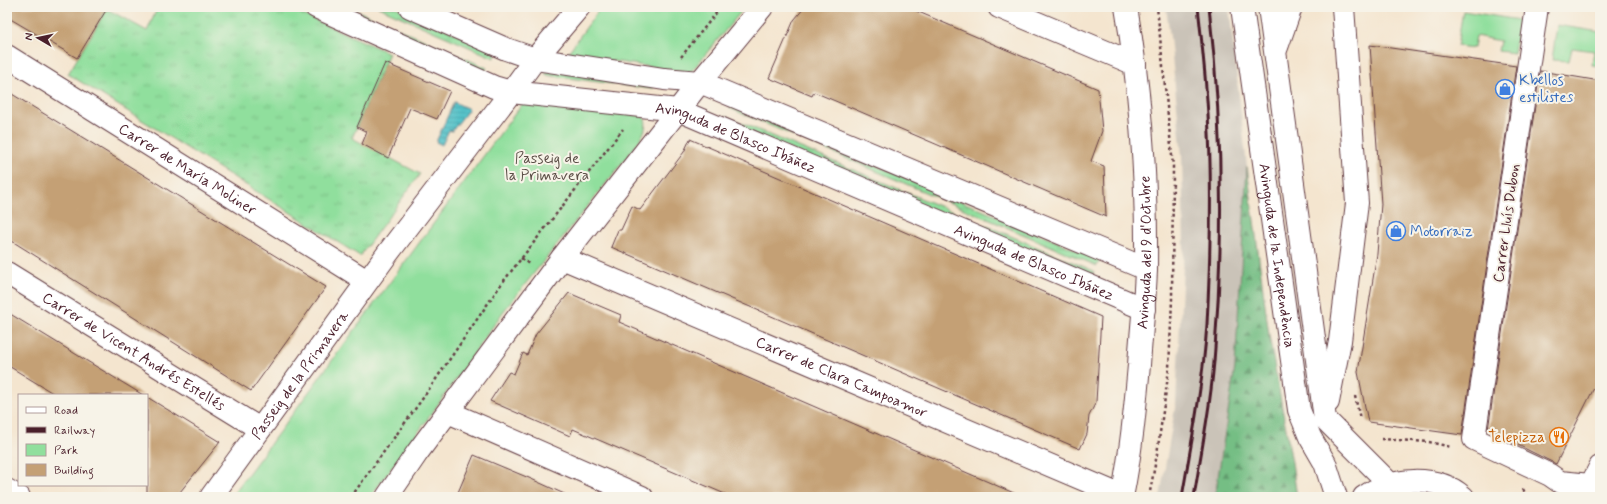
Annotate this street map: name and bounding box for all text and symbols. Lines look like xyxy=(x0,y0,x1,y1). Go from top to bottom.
north arrow xyxy=(18,18,58,58)
text: N xyxy=(22,32,37,41)
place label: Kbellos estilistes xyxy=(1519,71,1574,108)
shop icon: Kbellos estilistes xyxy=(1494,78,1516,100)
street label: Avinguda de Blasco Ibáñez xyxy=(654,99,819,179)
street label: Carrer de María Moliner xyxy=(114,119,260,221)
park label: Passeig de la Primavera xyxy=(505,149,589,186)
street label: Avinguda de la Independència xyxy=(1253,162,1299,349)
street label: Carrer Lluís Dubon xyxy=(1489,163,1525,284)
street label: Avinguda del 9 d'Octubre xyxy=(1133,175,1157,330)
street label: Avinguda de Blasco Ibáñez xyxy=(951,220,1117,306)
shop icon: Motorraiz xyxy=(1385,220,1407,242)
place label: Motorraiz xyxy=(1410,222,1473,242)
street label: Carrer de Vicent Andrés Estellés xyxy=(38,288,229,416)
street label: Passeig de la Primavera xyxy=(247,306,354,444)
street label: Carrer de Clara Campoamor xyxy=(752,332,930,423)
legend xyxy=(18,394,148,486)
text: Road xyxy=(54,403,78,419)
text: Railway xyxy=(54,423,96,439)
restaurant icon: Telepizza xyxy=(1548,426,1570,448)
place label: Telepizza xyxy=(1488,428,1545,448)
text: Park xyxy=(54,443,78,459)
text: Building xyxy=(54,463,94,480)

